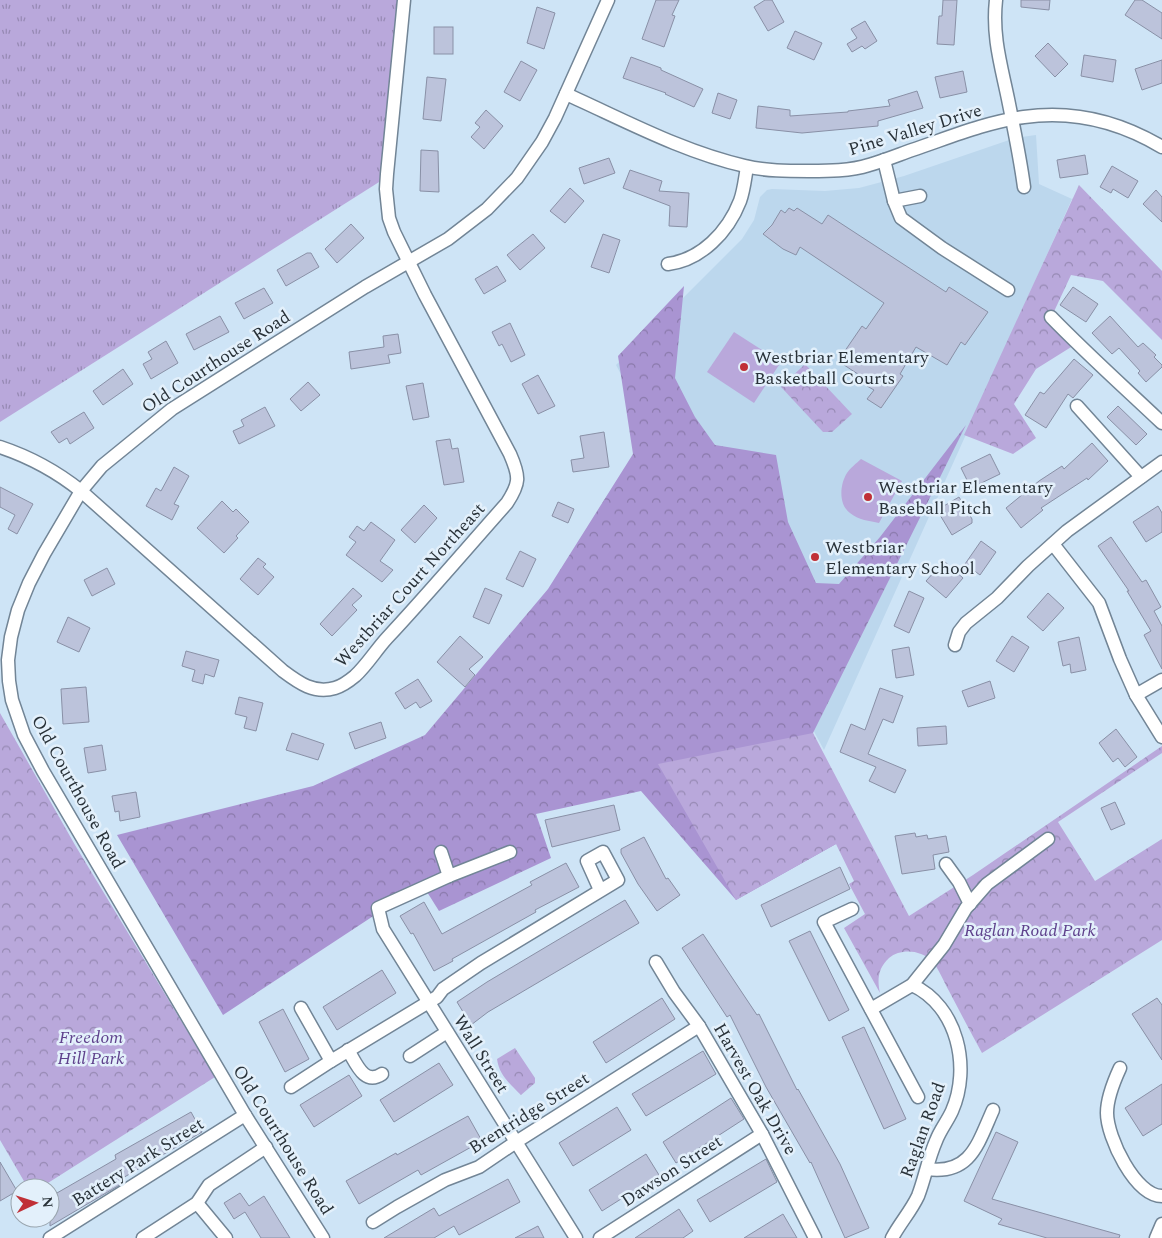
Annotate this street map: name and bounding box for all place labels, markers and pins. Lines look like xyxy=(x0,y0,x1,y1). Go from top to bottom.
place label: Westbriar Elementary Basketball Courts xyxy=(754,344,930,392)
marker: Westbriar Elementary Basketball Courts xyxy=(738,361,750,373)
place label: Westbriar Elementary Baseball Pitch xyxy=(878,474,1054,522)
marker: Westbriar Elementary Baseball Pitch xyxy=(862,491,874,503)
place label: Westbriar Elementary School xyxy=(825,534,975,582)
marker: Westbriar Elementary School xyxy=(809,551,821,563)

